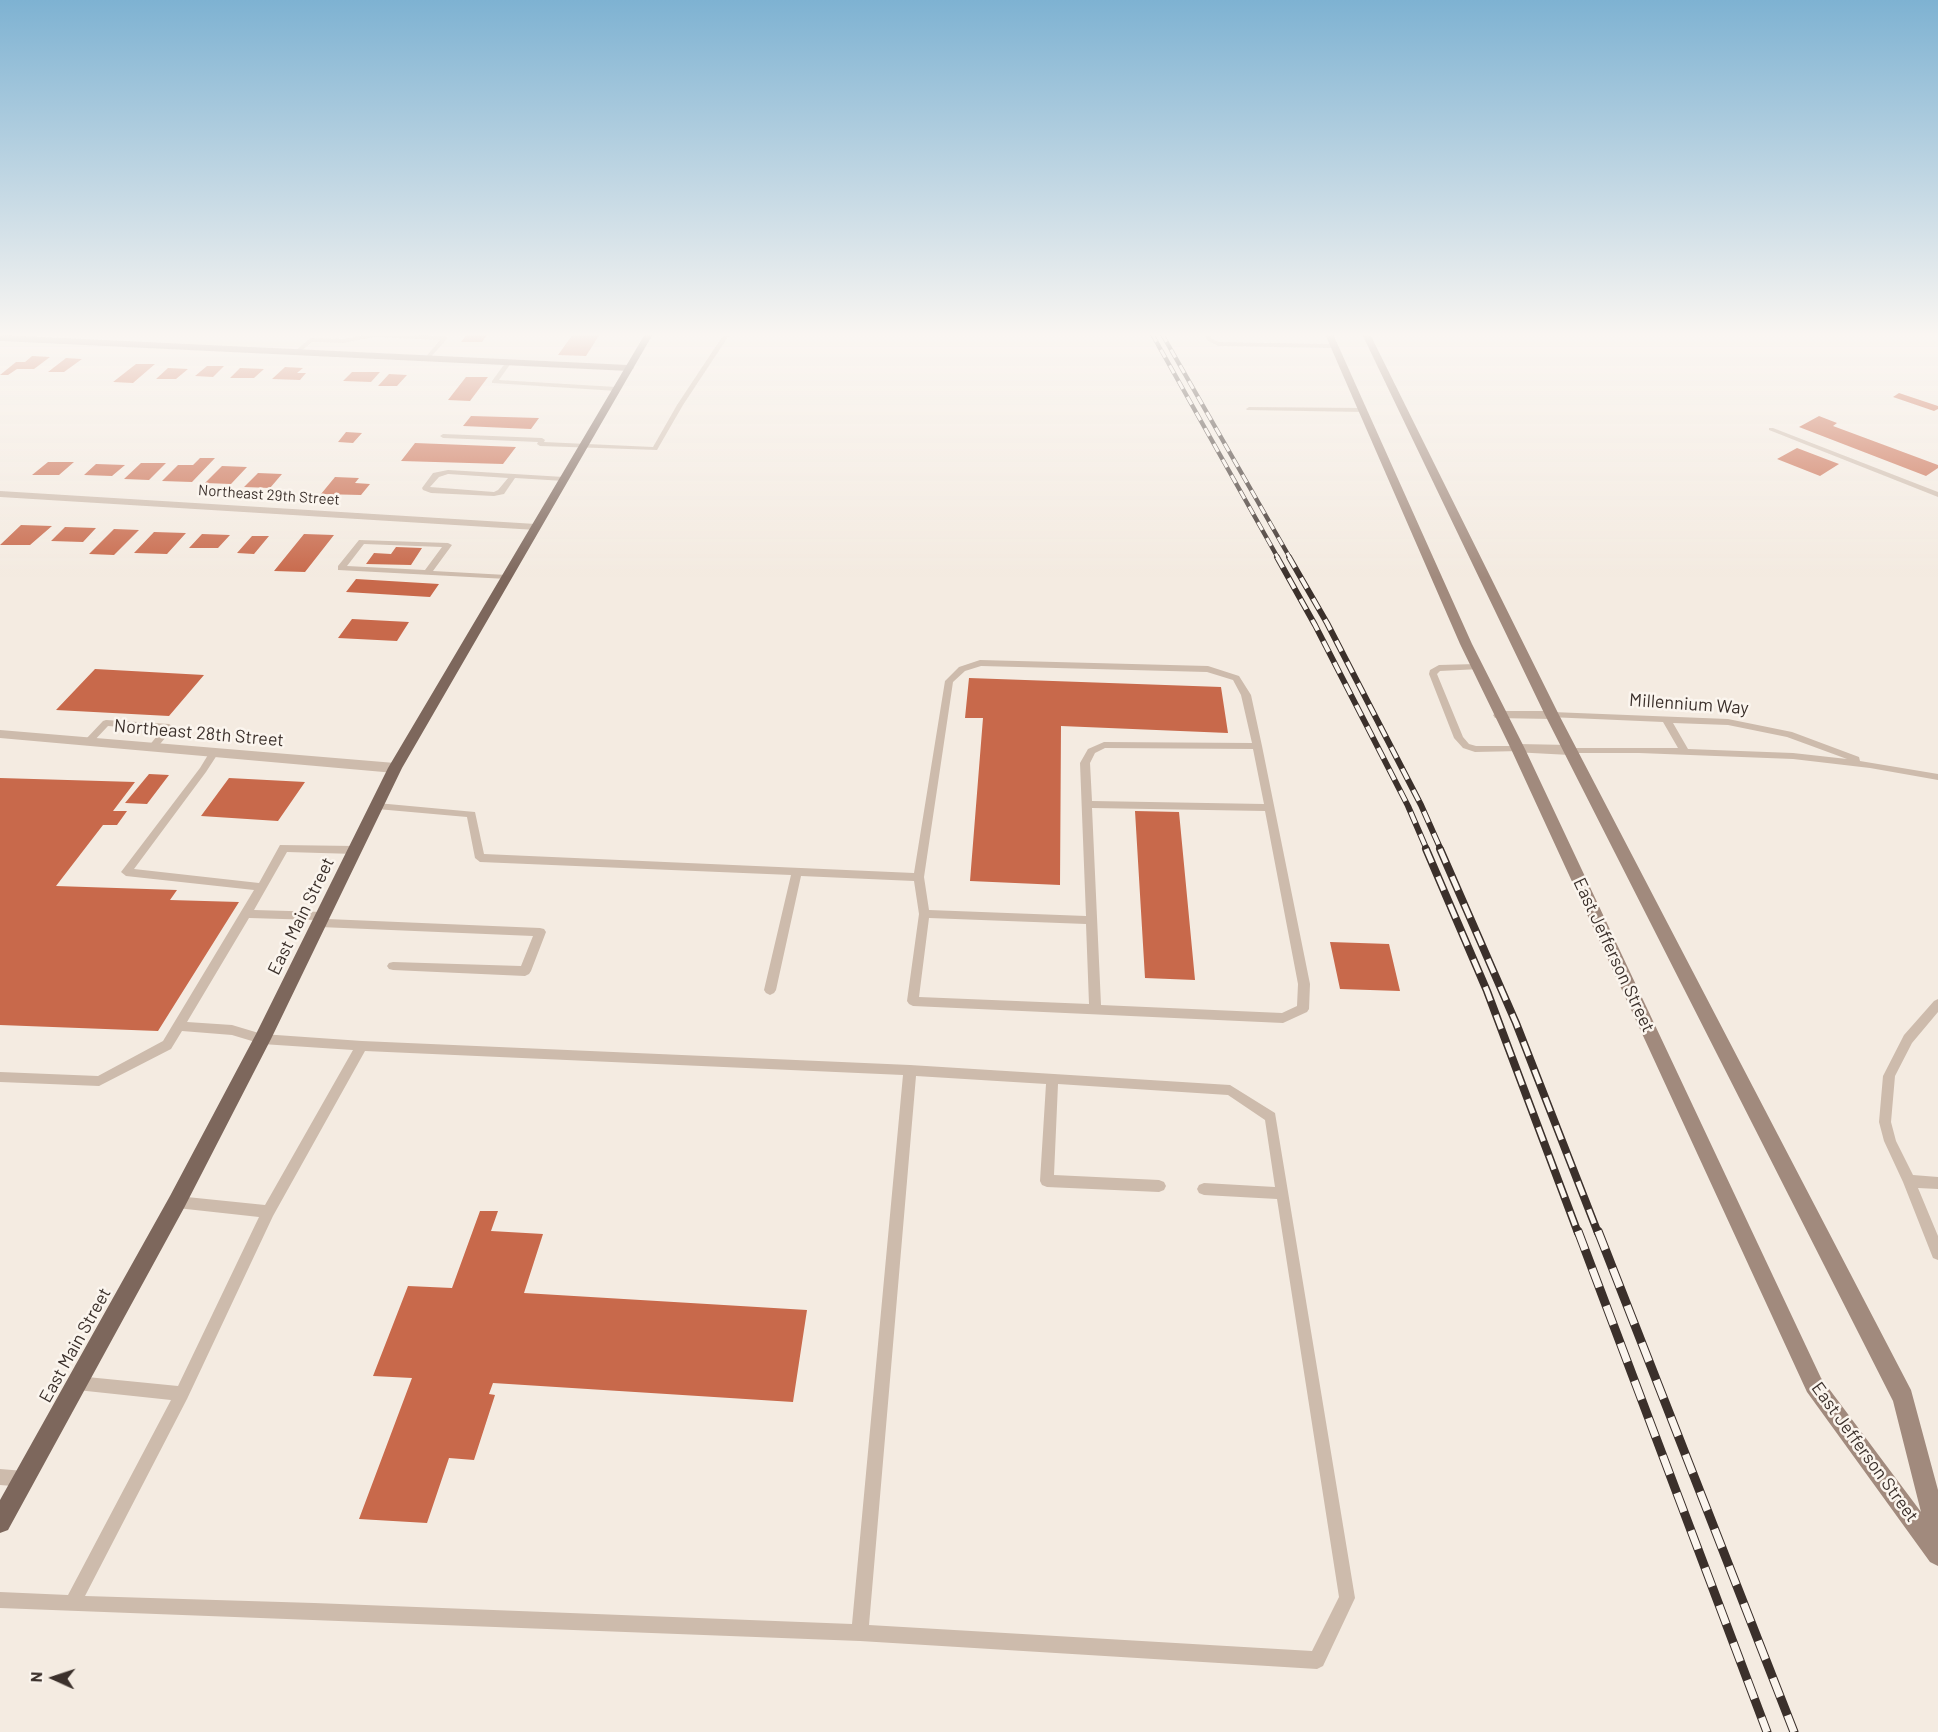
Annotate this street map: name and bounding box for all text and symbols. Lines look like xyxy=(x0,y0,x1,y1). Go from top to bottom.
street label: Northeast 29th Street xyxy=(198,481,340,509)
street label: Millennium Way xyxy=(1628,689,1750,719)
street label: Northeast 28th Street xyxy=(113,715,285,751)
street label: East Main Street xyxy=(263,854,339,978)
street label: East Jefferson Street xyxy=(1569,874,1659,1036)
street label: East Main Street xyxy=(35,1284,115,1406)
street label: East Jefferson Street xyxy=(1807,1378,1923,1526)
north arrow xyxy=(24,1648,84,1708)
text: N xyxy=(26,1671,45,1683)

